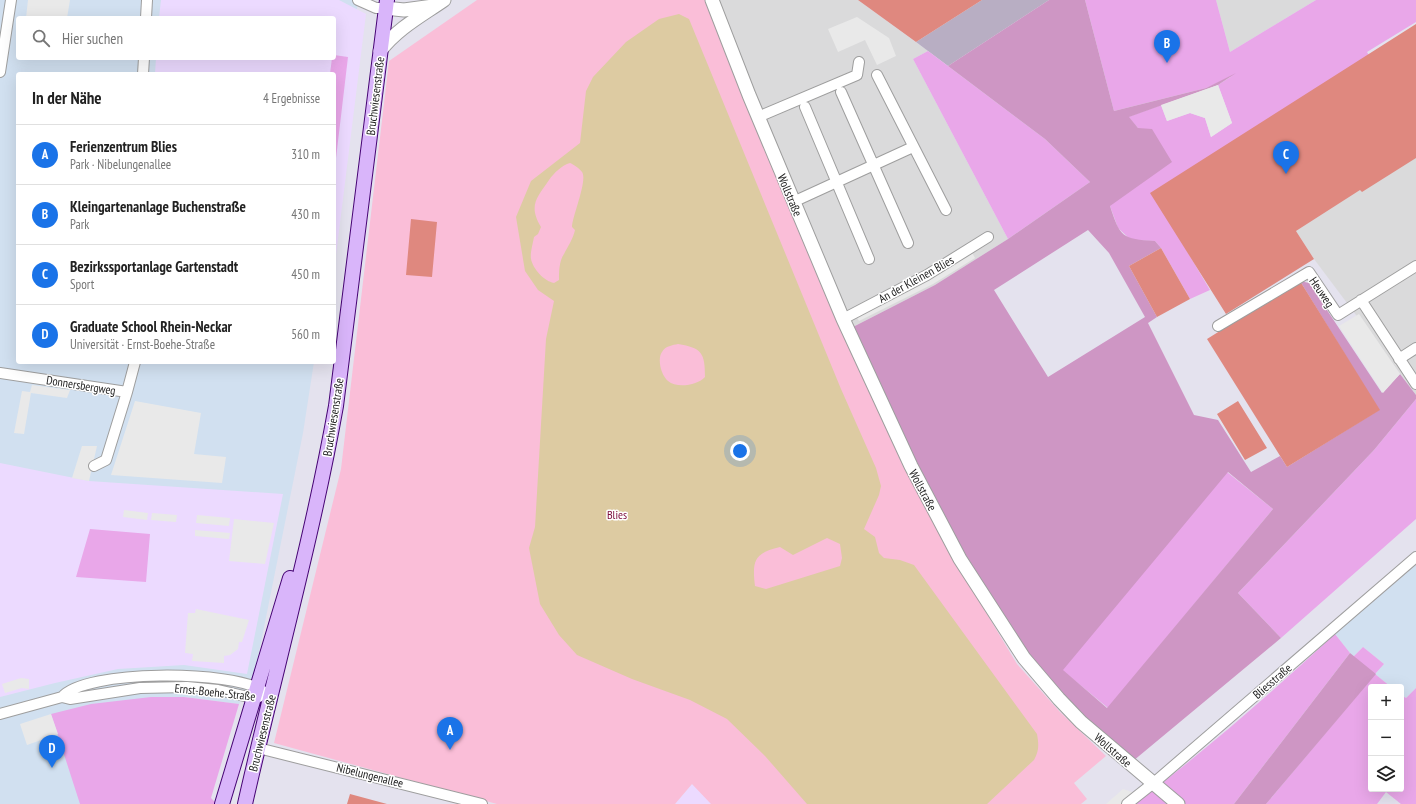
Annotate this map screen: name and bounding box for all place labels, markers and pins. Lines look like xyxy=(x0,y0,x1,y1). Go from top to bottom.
pin: B xyxy=(1154,30,1180,63)
pin: C xyxy=(1273,141,1299,174)
pin: A xyxy=(437,717,463,750)
pin: D xyxy=(39,735,65,768)

